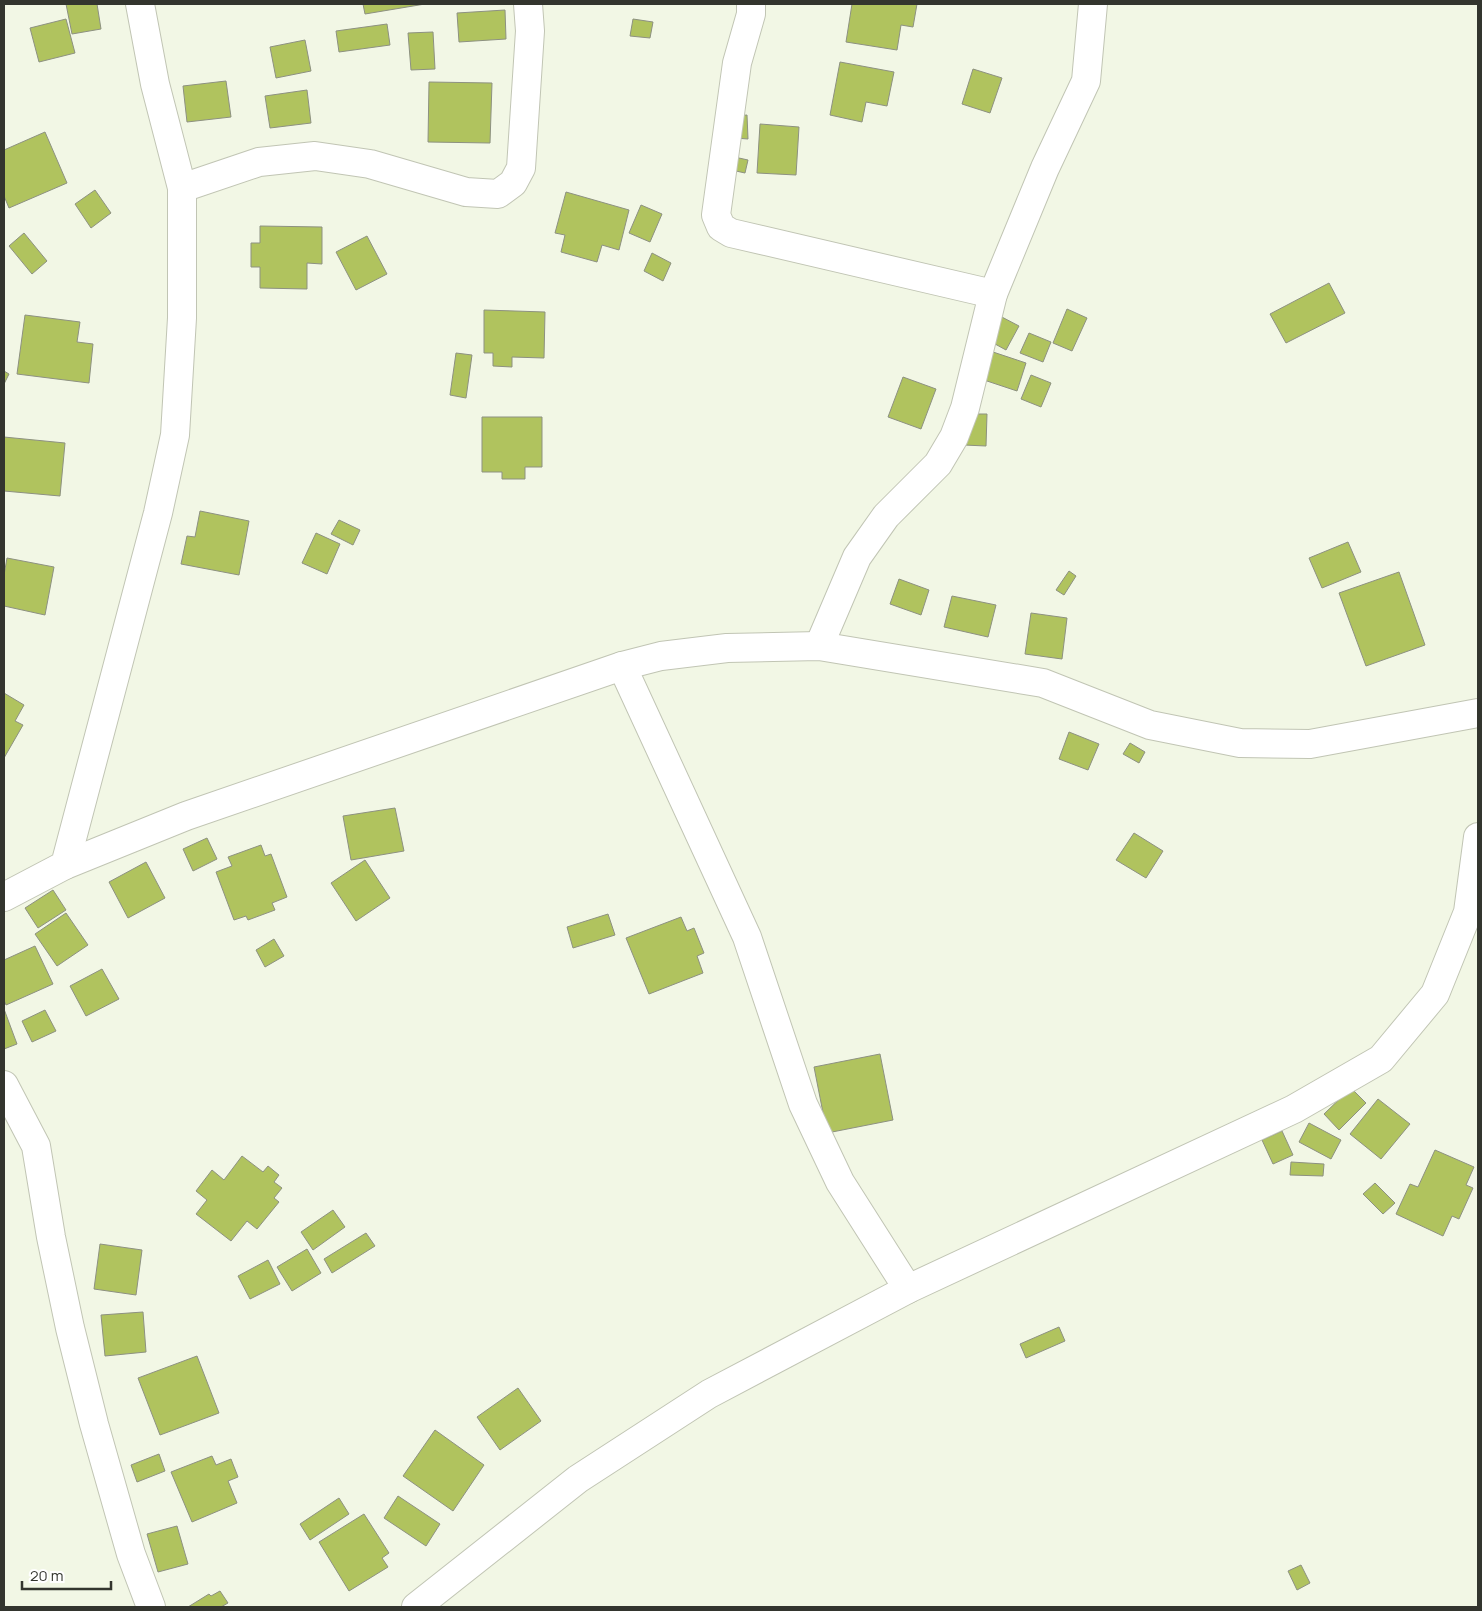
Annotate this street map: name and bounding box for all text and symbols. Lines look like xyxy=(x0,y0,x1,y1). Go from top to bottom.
scale bar xyxy=(22,1558,111,1590)
text: 20 m xyxy=(30,1565,63,1586)

